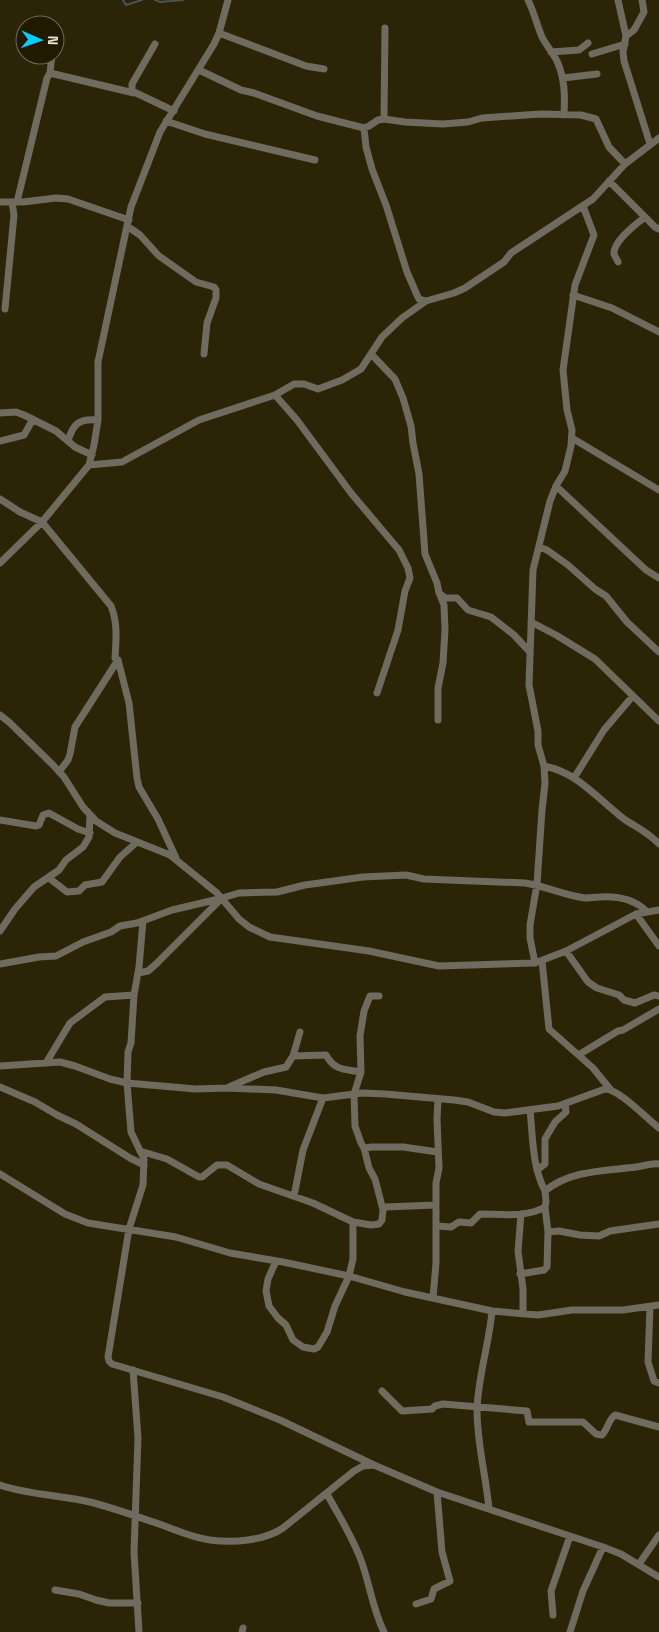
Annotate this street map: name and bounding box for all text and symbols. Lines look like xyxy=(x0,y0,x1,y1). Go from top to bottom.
north arrow xyxy=(15,15,65,65)
text: N xyxy=(44,35,62,45)

